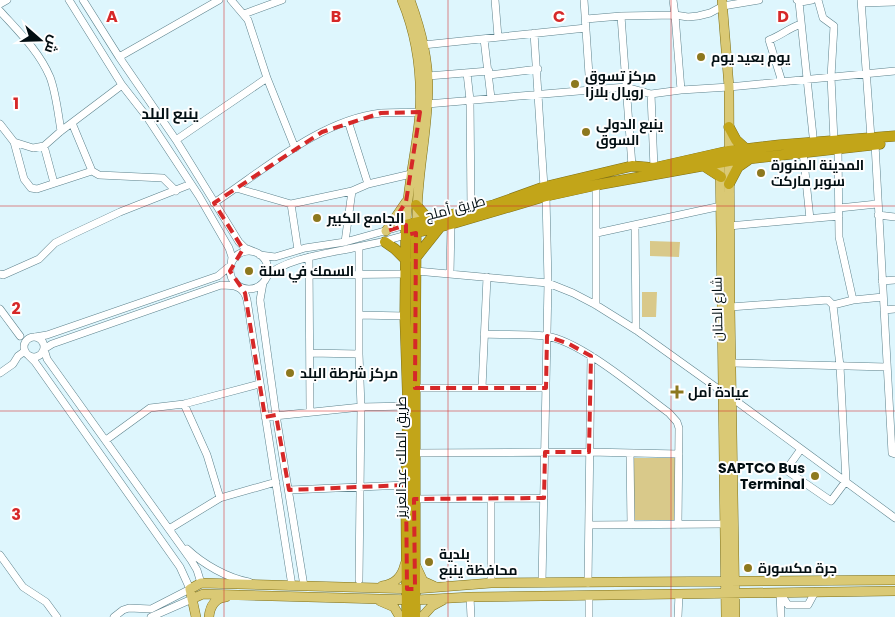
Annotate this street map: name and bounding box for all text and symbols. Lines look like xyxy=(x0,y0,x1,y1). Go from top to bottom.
text: A xyxy=(106,5,118,28)
text: B xyxy=(331,5,341,28)
text: C xyxy=(553,5,565,28)
text: D xyxy=(777,5,789,28)
north arrow xyxy=(15,15,65,65)
text: ش xyxy=(40,33,65,56)
place label: يوم بعيد يوم xyxy=(711,47,790,67)
marker: يوم بعيد يوم xyxy=(695,51,707,63)
place label: مركز تسوق رويال بلازا xyxy=(585,66,656,102)
marker: مركز تسوق رويال بلازا xyxy=(569,78,581,90)
text: 1 xyxy=(13,92,19,115)
district label: ينبع البلد xyxy=(141,103,199,124)
place label: ينبع الدولى السوق xyxy=(596,114,663,150)
marker: ينبع الدولى السوق xyxy=(580,126,592,138)
place label: المدينة المنورة سوبر ماركت xyxy=(771,155,864,191)
marker: المدينة المنورة سوبر ماركت xyxy=(755,167,767,179)
street label: طريق أملج xyxy=(423,190,487,226)
place label: الجامع الكبير xyxy=(326,208,404,228)
marker: الجامع الكبير xyxy=(311,212,323,224)
place label: السمك في سلة xyxy=(259,261,354,283)
marker: السمك في سلة xyxy=(243,265,255,277)
street label: شارع الحنان xyxy=(706,277,728,341)
text: 2 xyxy=(11,297,21,320)
place label: مركز شرطة البلد xyxy=(300,363,398,383)
marker: مركز شرطة البلد xyxy=(284,367,296,379)
place label: عيادة أمل xyxy=(688,382,749,402)
marker: عيادة أمل xyxy=(670,385,684,399)
street label: طريق الملك عبدالعزيز xyxy=(391,396,411,519)
place label: SAPTCO Bus Terminal xyxy=(718,458,805,494)
marker: SAPTCO Bus Terminal xyxy=(809,470,821,482)
text: 3 xyxy=(11,503,21,526)
place label: بلدية محافظة ينبع xyxy=(439,544,517,580)
marker: بلدية محافظة ينبع xyxy=(423,556,435,568)
place label: جرة مكسورة xyxy=(758,558,837,578)
marker: جرة مكسورة xyxy=(742,562,754,574)

